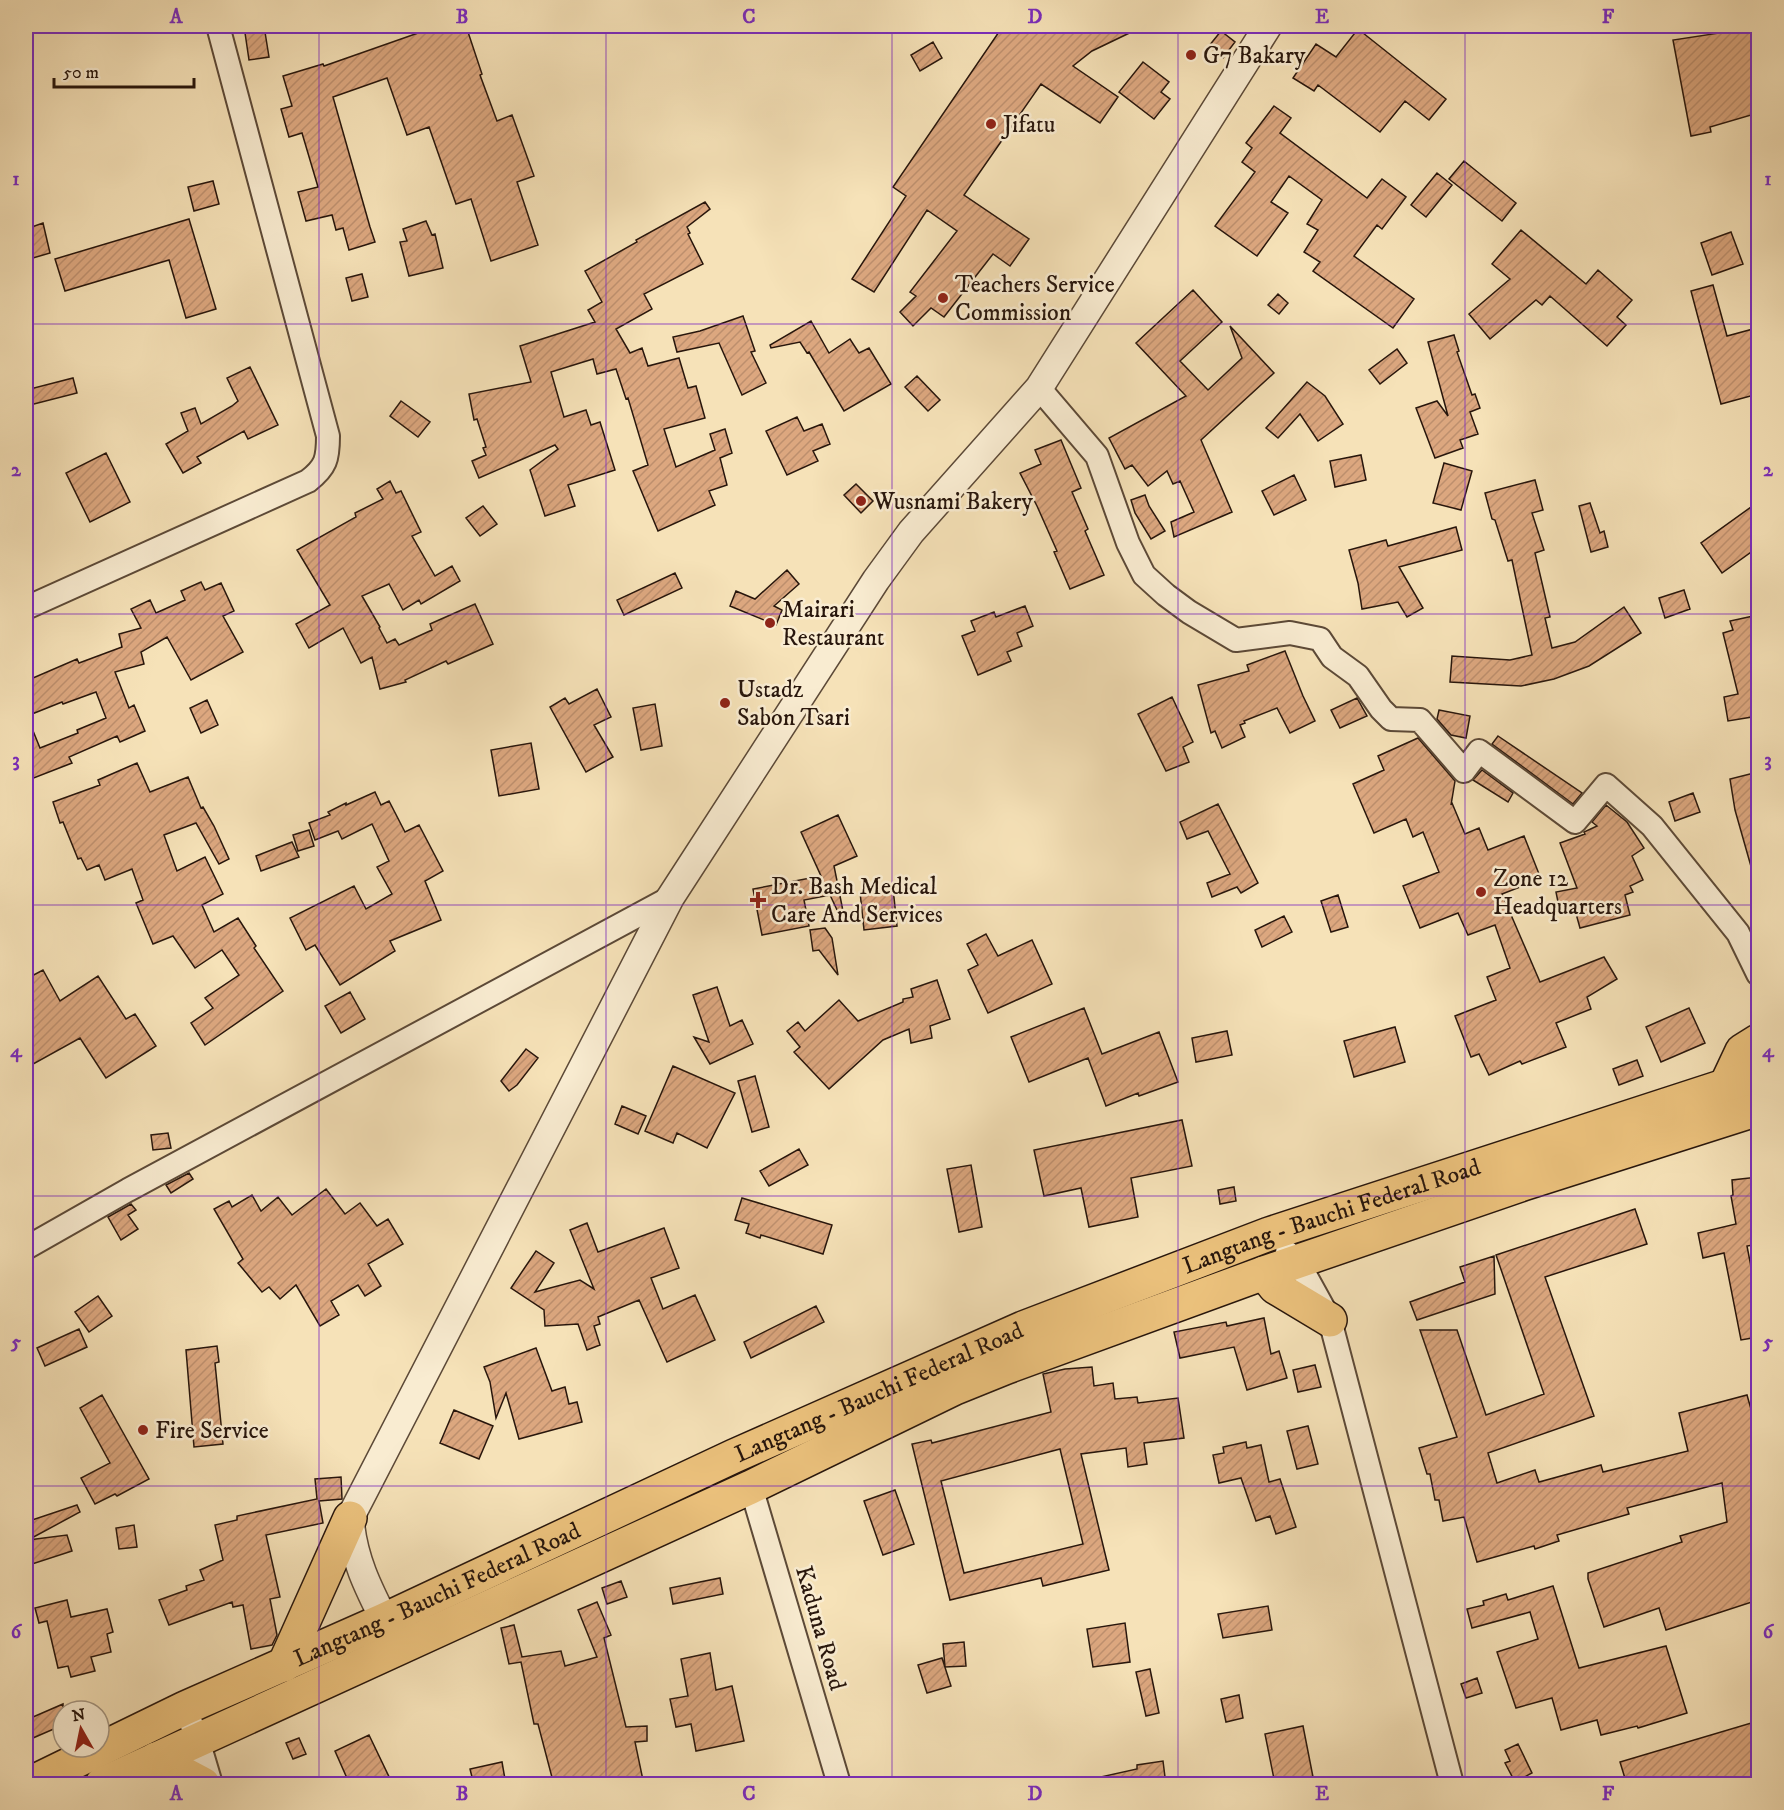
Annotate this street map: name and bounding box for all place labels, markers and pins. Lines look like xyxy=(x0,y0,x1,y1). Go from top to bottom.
place label: G7 Bakary xyxy=(1203,41,1306,71)
marker: G7 Bakary xyxy=(1184,48,1198,62)
place label: Jifatu xyxy=(1001,110,1055,140)
marker: Jifatu xyxy=(984,117,998,131)
place label: Teachers Service Commission xyxy=(955,270,1115,328)
marker: Teachers Service Commission xyxy=(936,291,950,305)
place label: Wusnami Bakery xyxy=(872,487,1033,517)
marker: Wusnami Bakery xyxy=(854,494,868,508)
place label: Mairari Restaurant xyxy=(782,595,885,653)
marker: Mairari Restaurant xyxy=(763,616,777,630)
place label: Ustadz Sabon Tsari xyxy=(737,675,850,733)
marker: Ustadz Sabon Tsari xyxy=(718,696,732,710)
place label: Zone 12 Headquarters xyxy=(1493,864,1622,922)
place label: Dr. Bash Medical Care And Services xyxy=(771,872,943,930)
marker: Zone 12 Headquarters xyxy=(1474,885,1488,899)
marker: Dr. Bash Medical Care And Services xyxy=(749,891,767,909)
place label: Fire Service xyxy=(155,1416,269,1446)
marker: Fire Service xyxy=(136,1423,150,1437)

